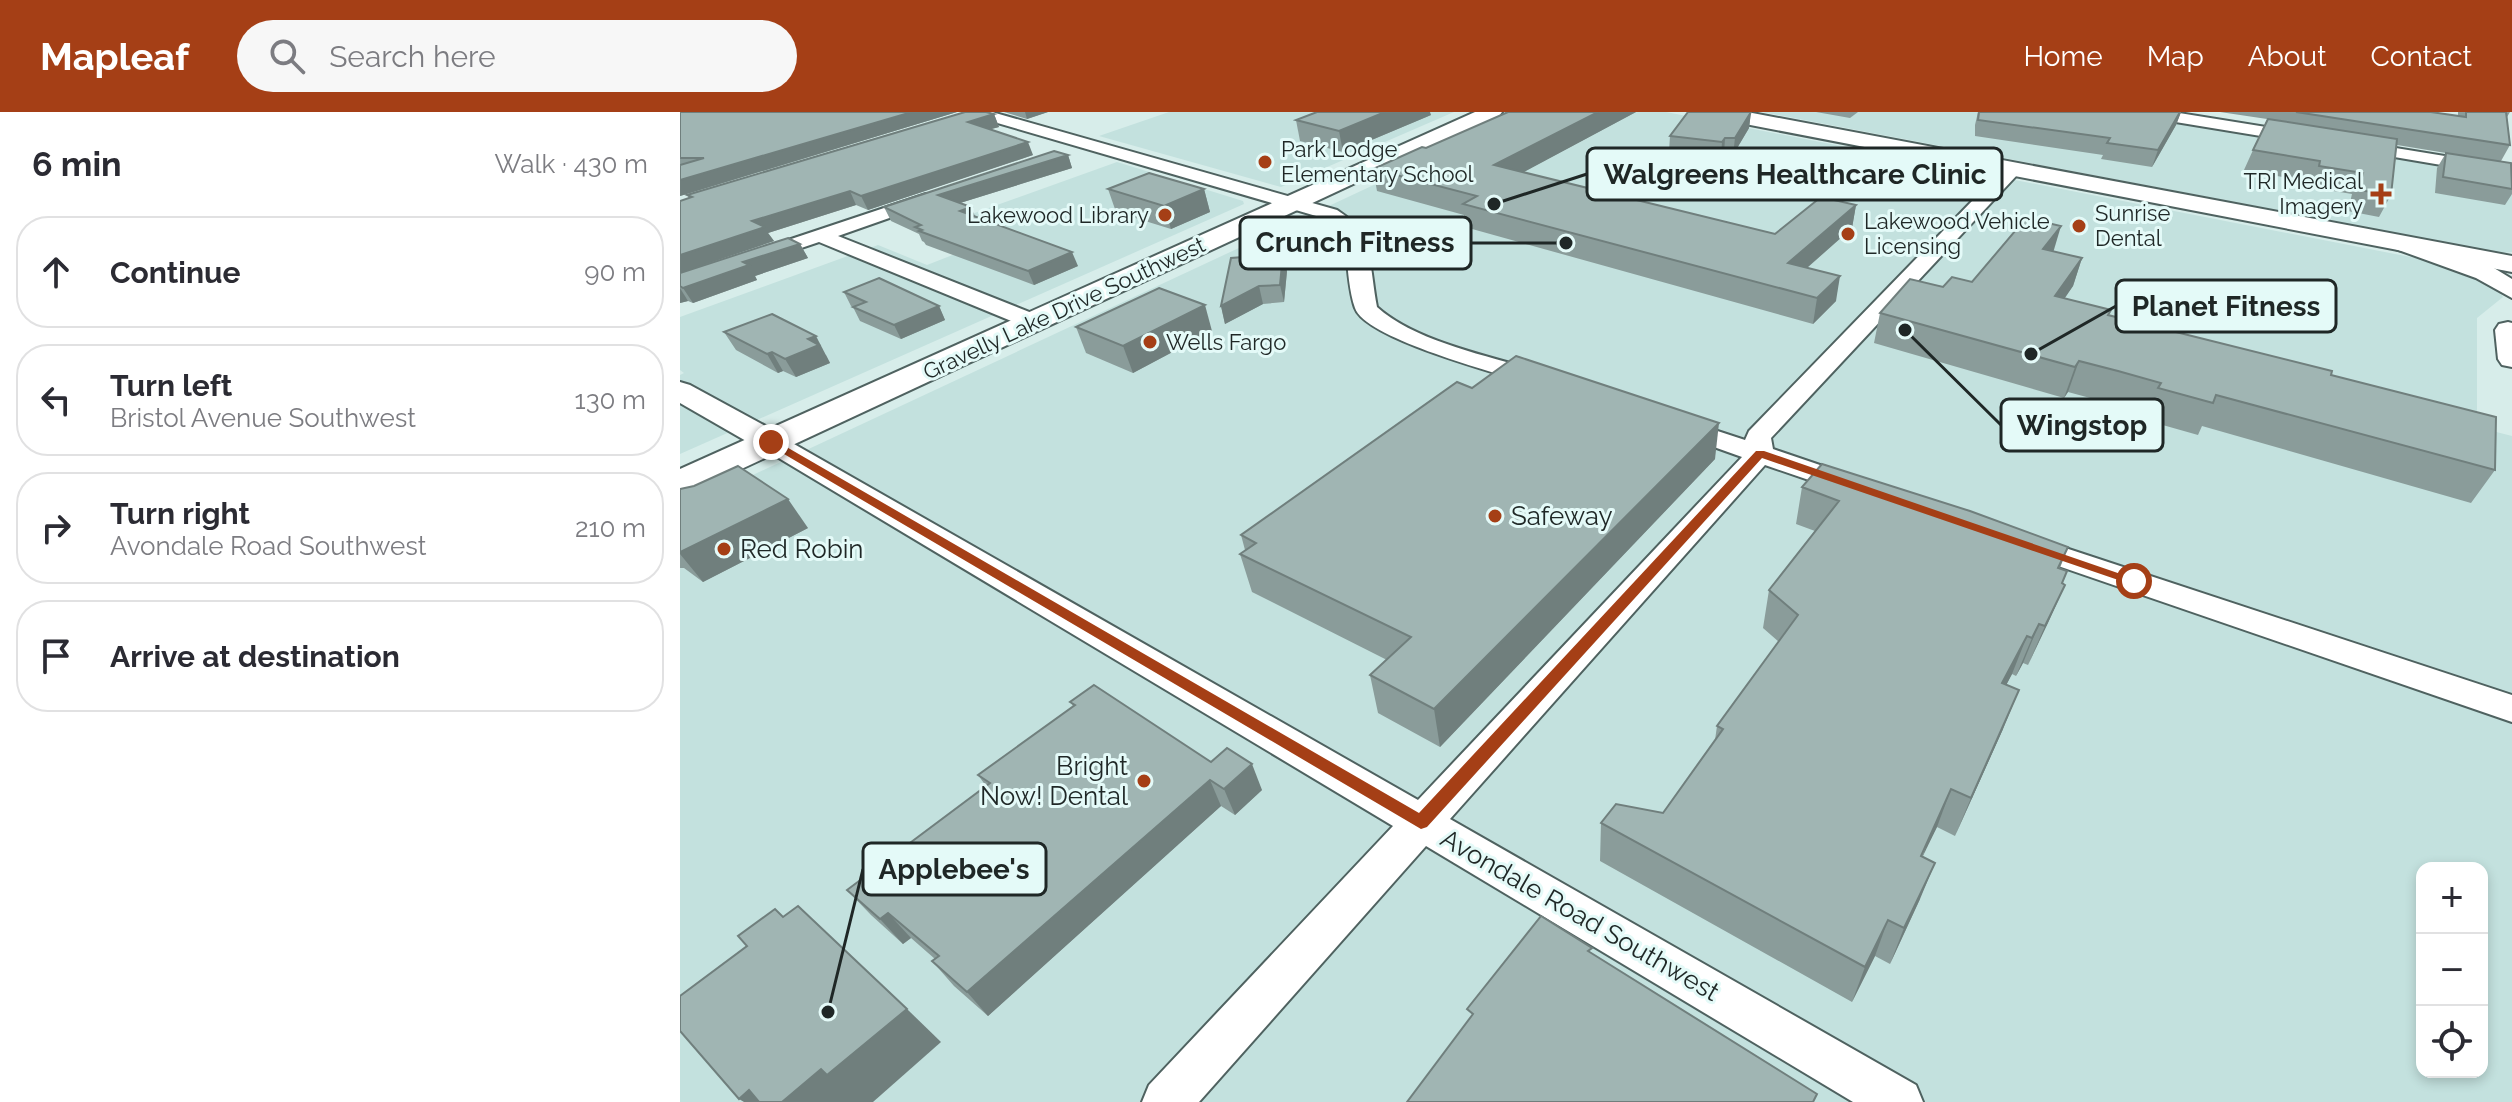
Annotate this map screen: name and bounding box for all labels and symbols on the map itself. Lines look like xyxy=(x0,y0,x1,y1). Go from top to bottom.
place label: Park Lodge Elementary School xyxy=(1281,136,1474,187)
callout: Walgreens Healthcare Clinic xyxy=(1587,148,2002,200)
marker: Park Lodge Elementary School xyxy=(1256,153,1274,171)
text: Walgreens Healthcare Clinic xyxy=(1603,158,1987,191)
place label: TRI Medical Imagery xyxy=(2244,168,2363,219)
marker: TRI Medical Imagery xyxy=(2370,183,2392,205)
place label: Sunrise Dental xyxy=(2095,200,2170,251)
place label: Lakewood Library xyxy=(967,202,1149,228)
marker: Lakewood Library xyxy=(1156,206,1174,224)
place label: Lakewood Vehicle Licensing xyxy=(1864,208,2050,259)
callout: Crunch Fitness xyxy=(1240,217,1471,269)
marker: Sunrise Dental xyxy=(2070,217,2088,235)
marker: Lakewood Vehicle Licensing xyxy=(1839,225,1857,243)
text: Crunch Fitness xyxy=(1256,226,1455,259)
street label: Gravelly Lake Drive Southwest xyxy=(919,231,1210,385)
callout: Planet Fitness xyxy=(2116,280,2336,332)
text: Planet Fitness xyxy=(2132,290,2320,323)
place label: Wells Fargo xyxy=(1166,329,1286,355)
marker: Wells Fargo xyxy=(1141,333,1159,351)
callout: Wingstop xyxy=(2001,399,2163,451)
text: Wingstop xyxy=(2017,409,2147,442)
route end xyxy=(753,424,789,460)
place label: Safeway xyxy=(1511,501,1613,531)
marker: Safeway xyxy=(1486,507,1504,525)
place label: Red Robin xyxy=(740,534,864,564)
marker: Red Robin xyxy=(715,540,733,558)
route start xyxy=(2116,563,2152,599)
place label: Bright Now! Dental xyxy=(980,751,1129,811)
marker: Bright Now! Dental xyxy=(1135,772,1153,790)
street label: Avondale Road Southwest xyxy=(1435,823,1725,1007)
callout: Applebee's xyxy=(863,843,1046,895)
text: Applebee's xyxy=(879,853,1029,886)

